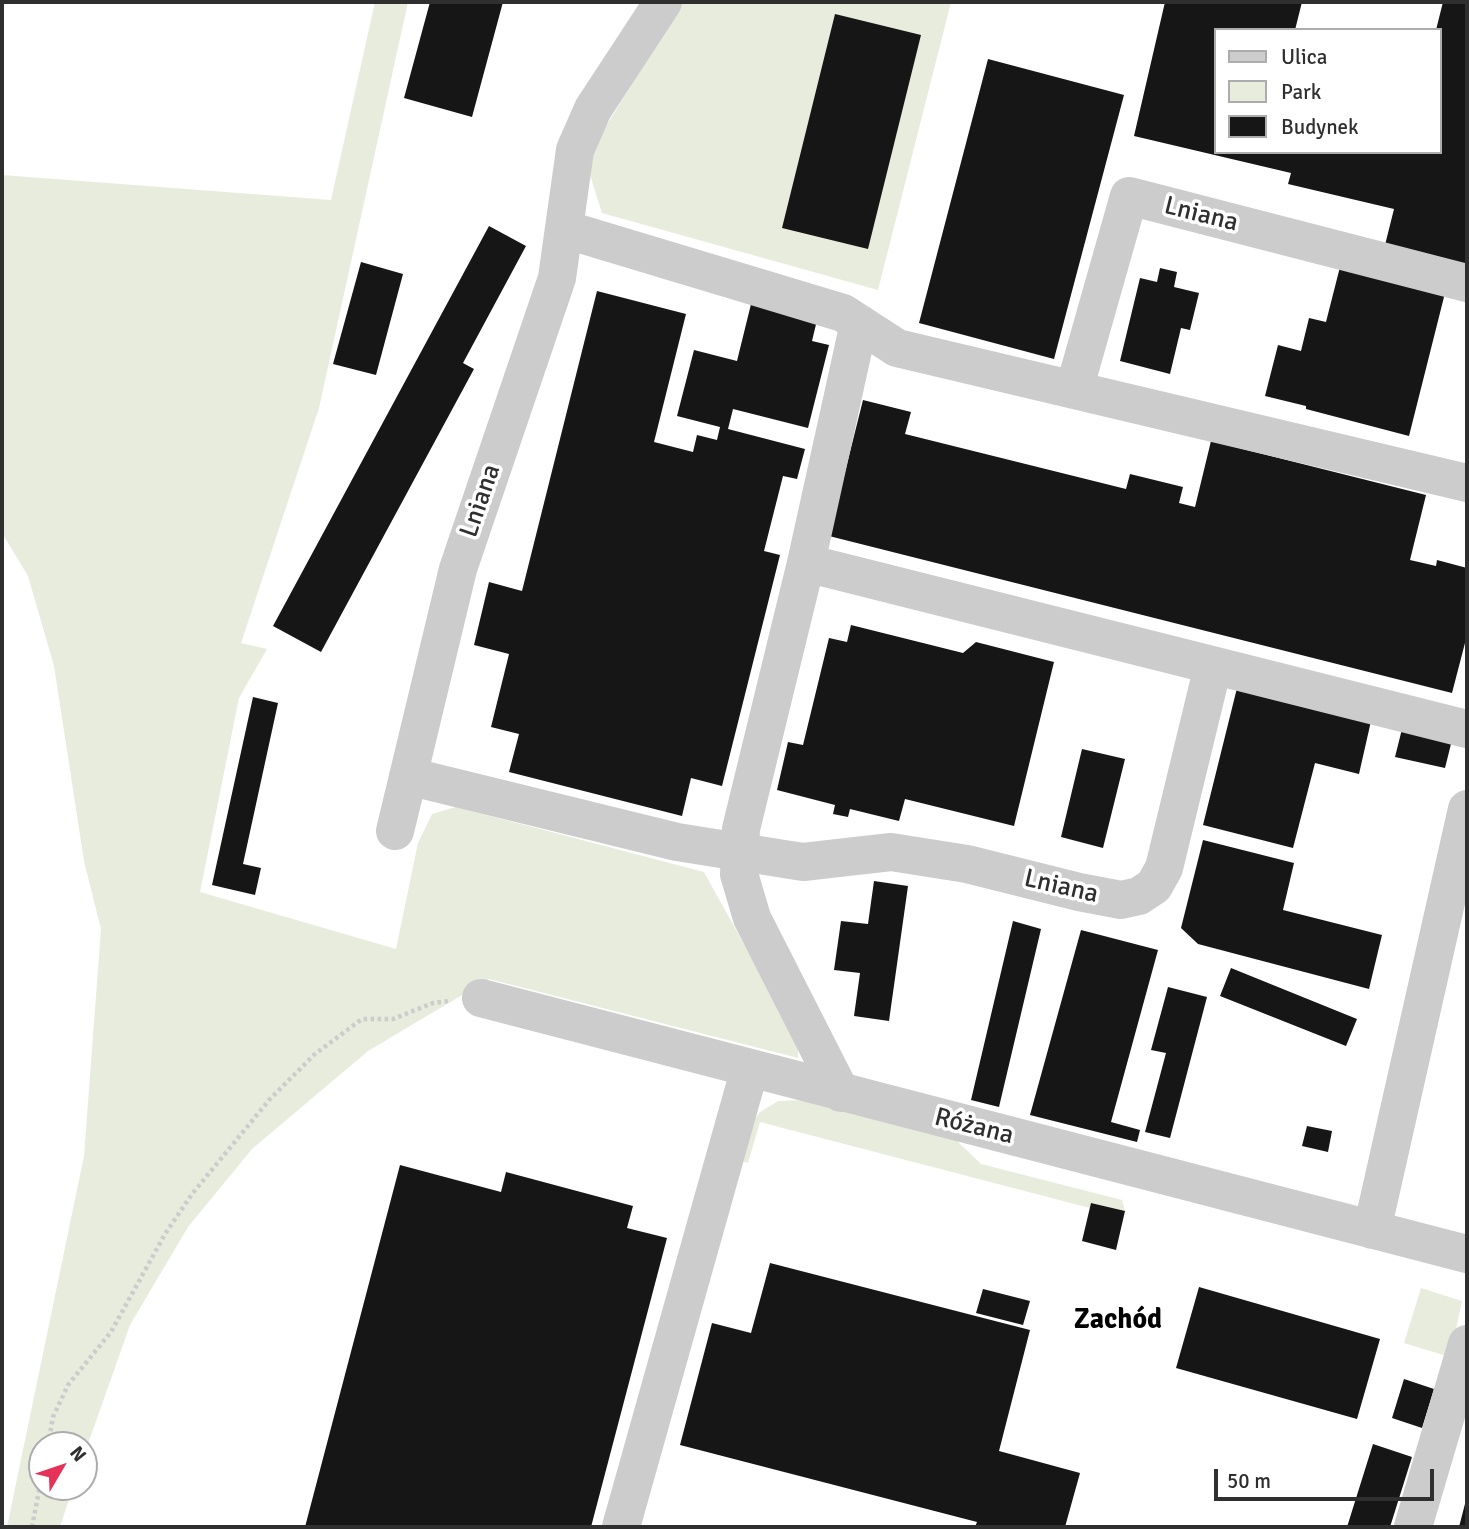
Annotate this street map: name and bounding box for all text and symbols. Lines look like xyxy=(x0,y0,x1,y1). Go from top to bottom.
legend xyxy=(1214,28,1441,154)
text: Ulica xyxy=(1281,44,1327,70)
text: Park xyxy=(1281,79,1321,105)
text: Budynek xyxy=(1281,114,1359,140)
street label: Lniana xyxy=(1161,191,1241,239)
street label: Lniana xyxy=(454,460,508,542)
street label: Lniana xyxy=(1021,863,1101,911)
street label: Różana xyxy=(931,1102,1017,1152)
district label: Zachód xyxy=(1074,1304,1162,1338)
north arrow xyxy=(28,1431,98,1501)
text: N xyxy=(64,1441,91,1467)
scale bar xyxy=(1217,1456,1438,1500)
text: 50 m xyxy=(1227,1468,1271,1494)

